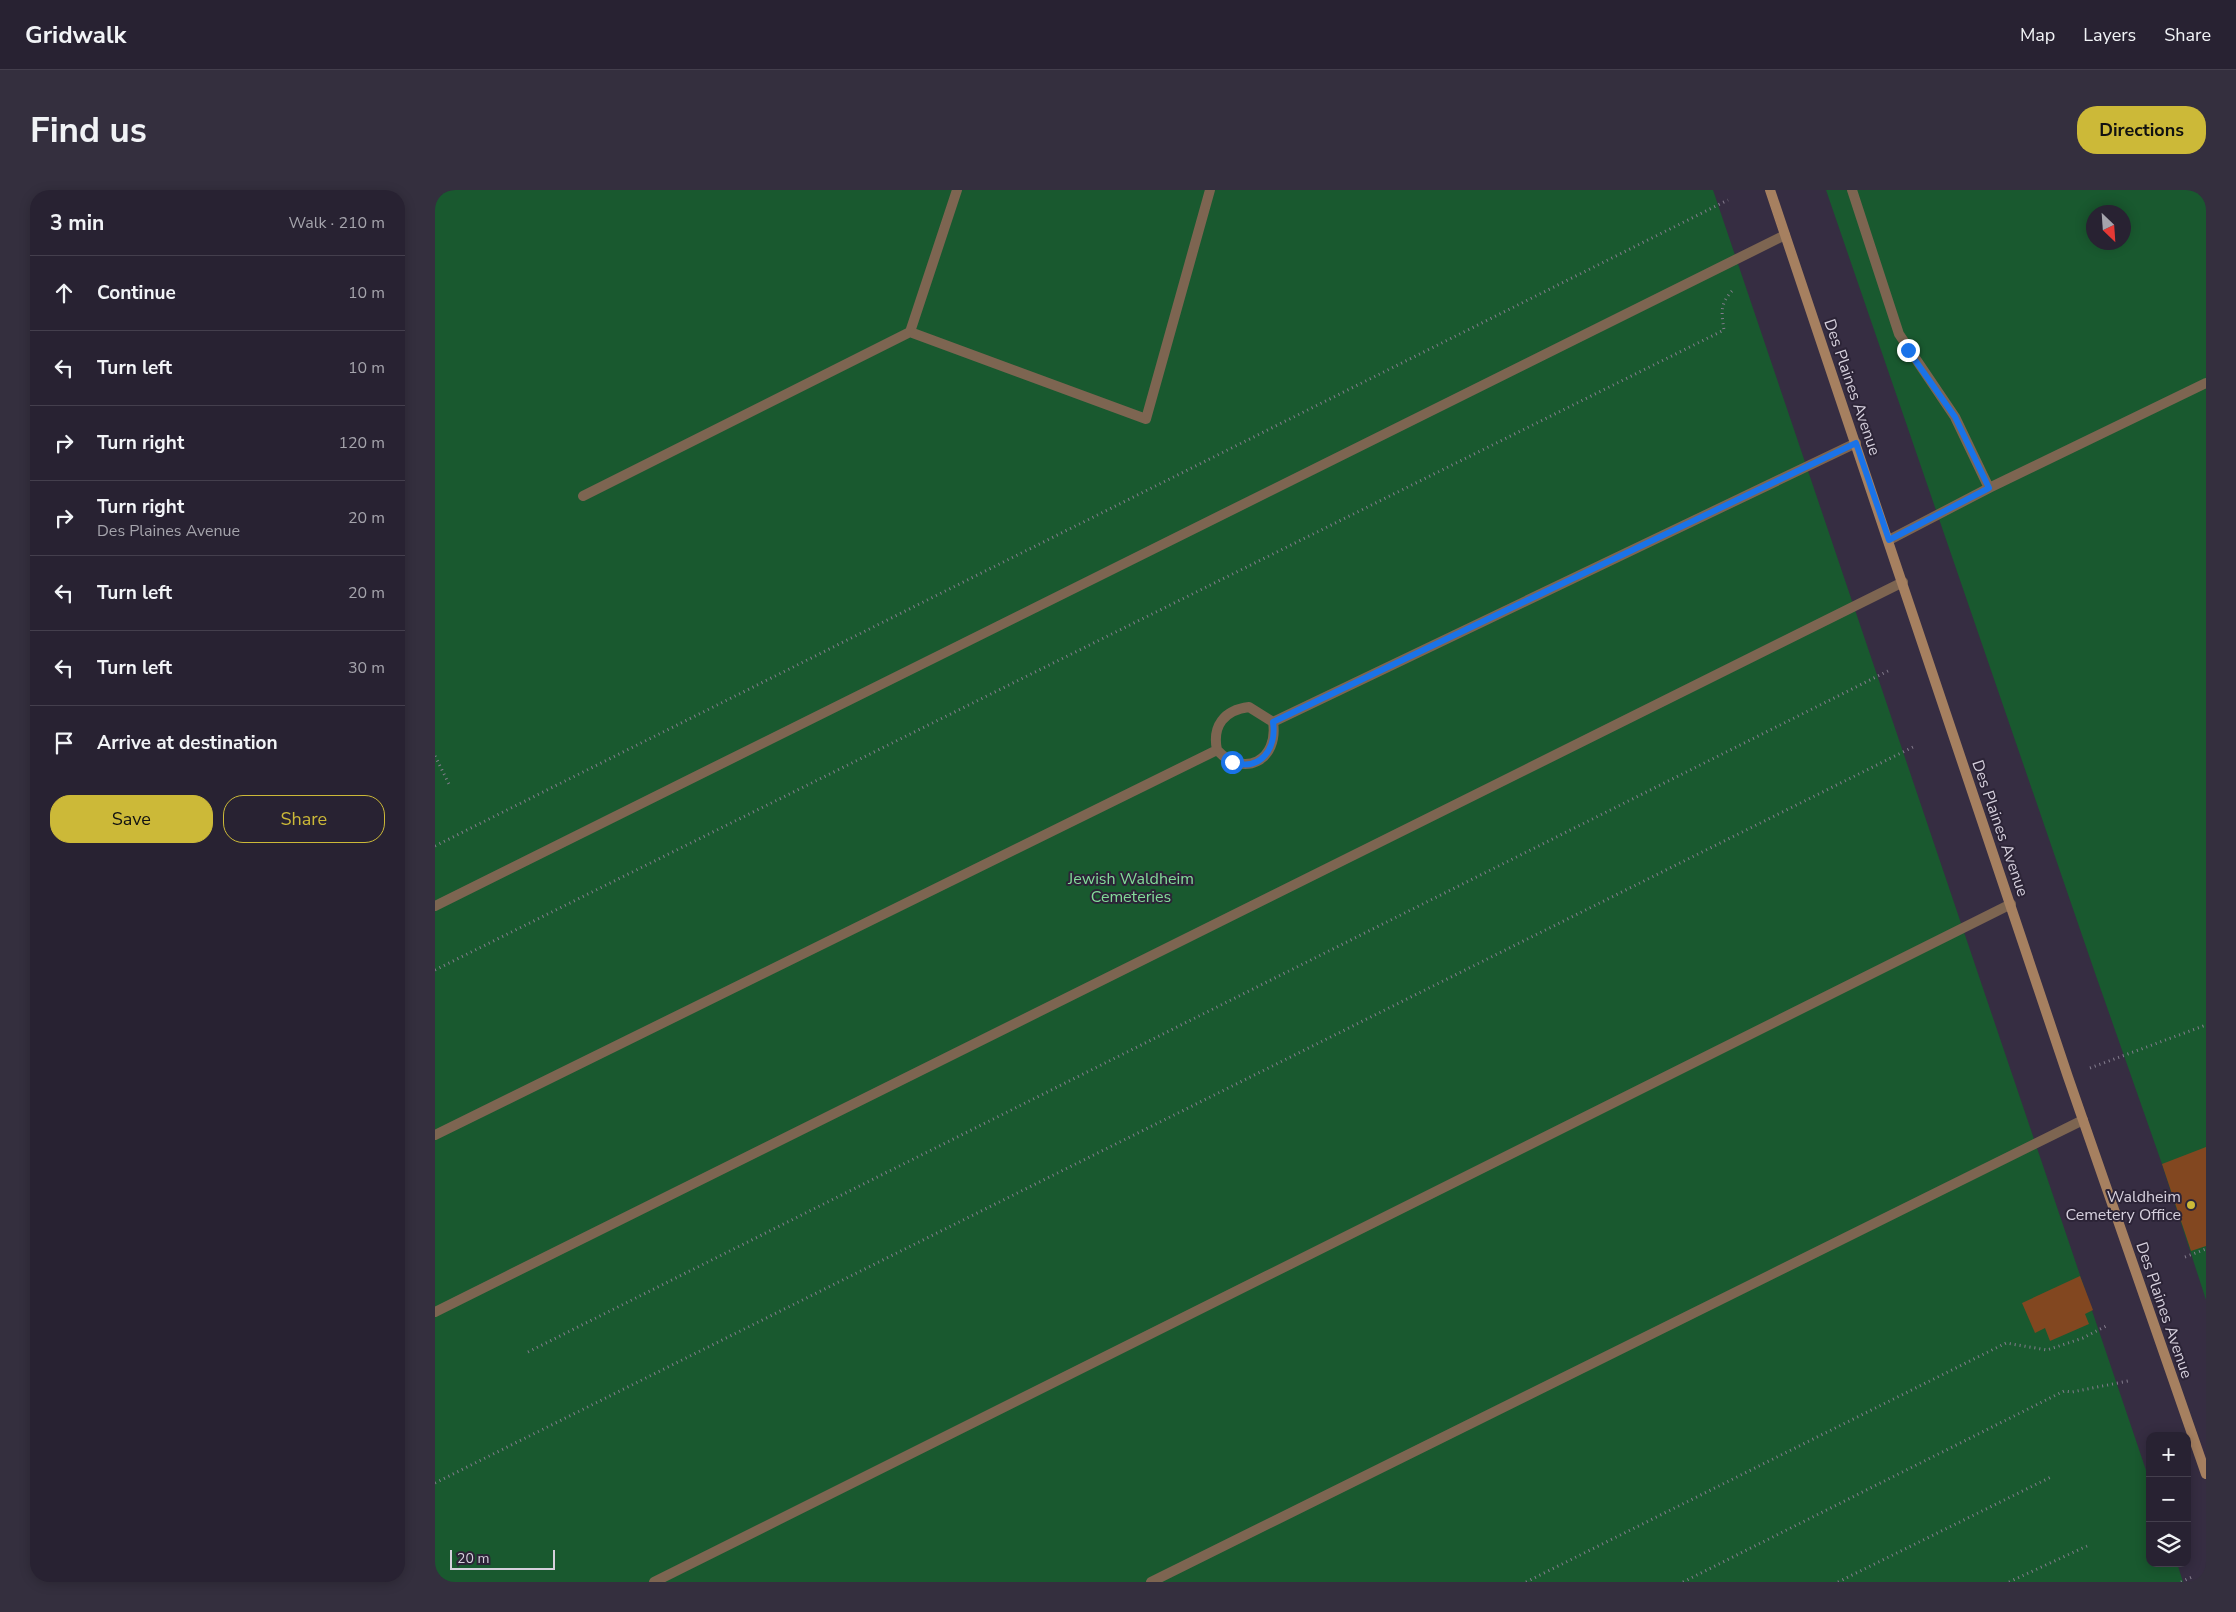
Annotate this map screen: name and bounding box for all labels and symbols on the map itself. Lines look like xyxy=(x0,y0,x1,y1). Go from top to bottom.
north arrow xyxy=(2086,205,2131,250)
street label: Des Plaines Avenue xyxy=(1818,316,1886,459)
route end xyxy=(1897,339,1920,362)
route start xyxy=(1221,751,1244,774)
street label: Des Plaines Avenue xyxy=(1966,757,2034,900)
park label: Jewish Waldheim Cemeteries xyxy=(1067,868,1194,908)
place label: Waldheim Cemetery Office xyxy=(2065,1186,2181,1226)
marker: Waldheim Cemetery Office xyxy=(2185,1199,2197,1211)
street label: Des Plaines Avenue xyxy=(2130,1239,2198,1382)
scale bar xyxy=(450,1547,555,1570)

